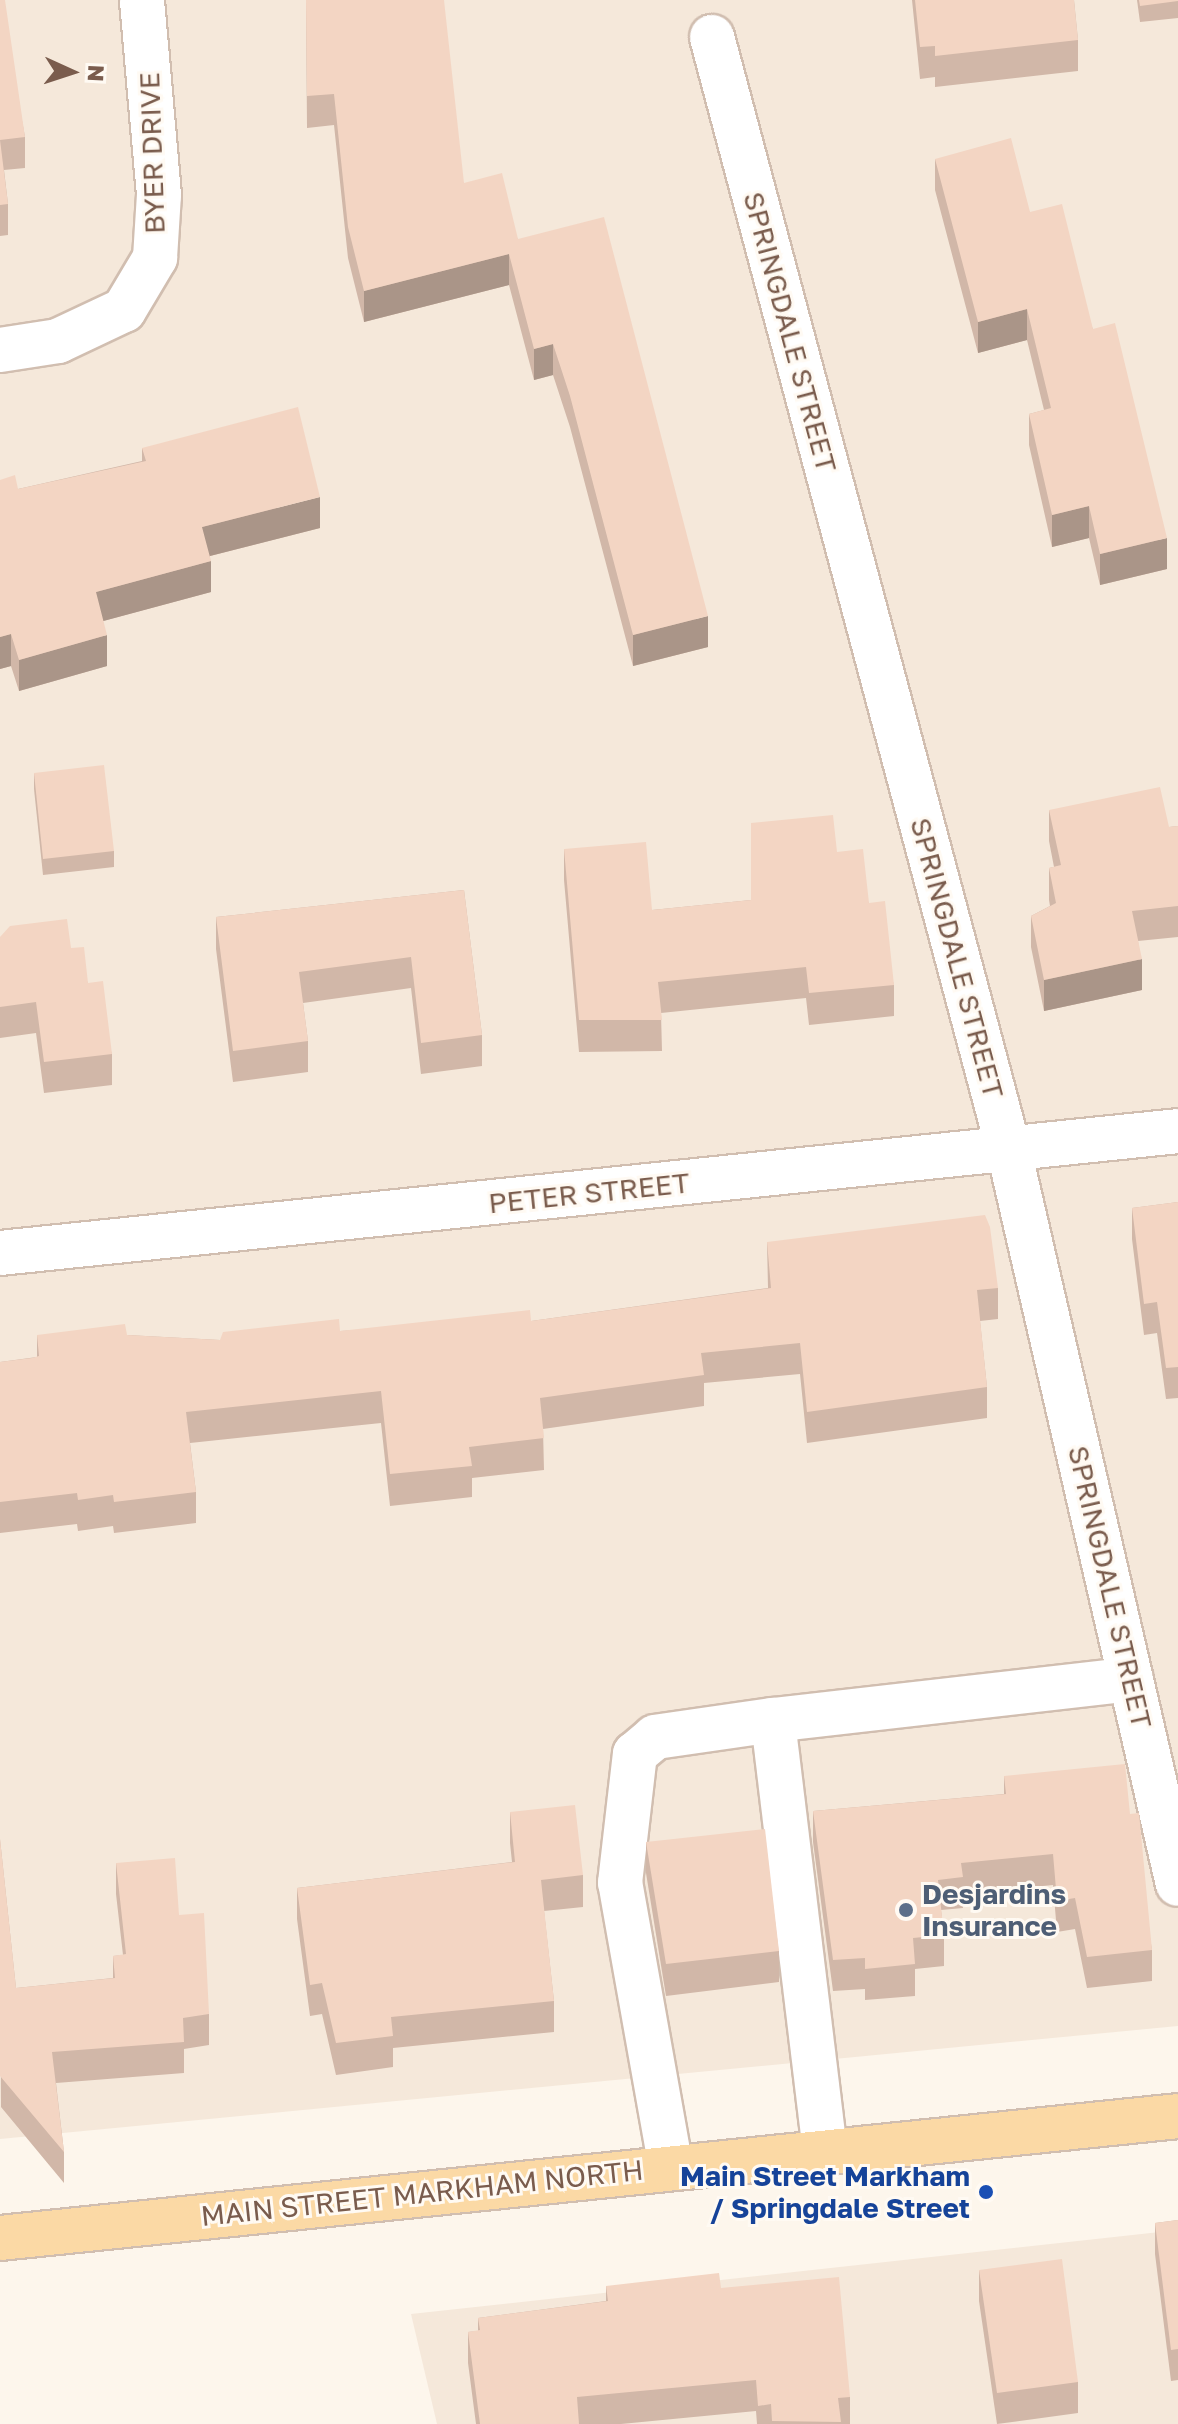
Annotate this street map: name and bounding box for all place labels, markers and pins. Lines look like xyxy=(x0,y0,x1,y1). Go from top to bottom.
place label: Desjardins Insurance xyxy=(922,1877,1066,1943)
marker: Desjardins Insurance xyxy=(897,1901,915,1919)
place label: Main Street Markham / Springdale Street xyxy=(680,2159,970,2225)
marker: Main Street Markham / Springdale Street xyxy=(977,2183,995,2201)

